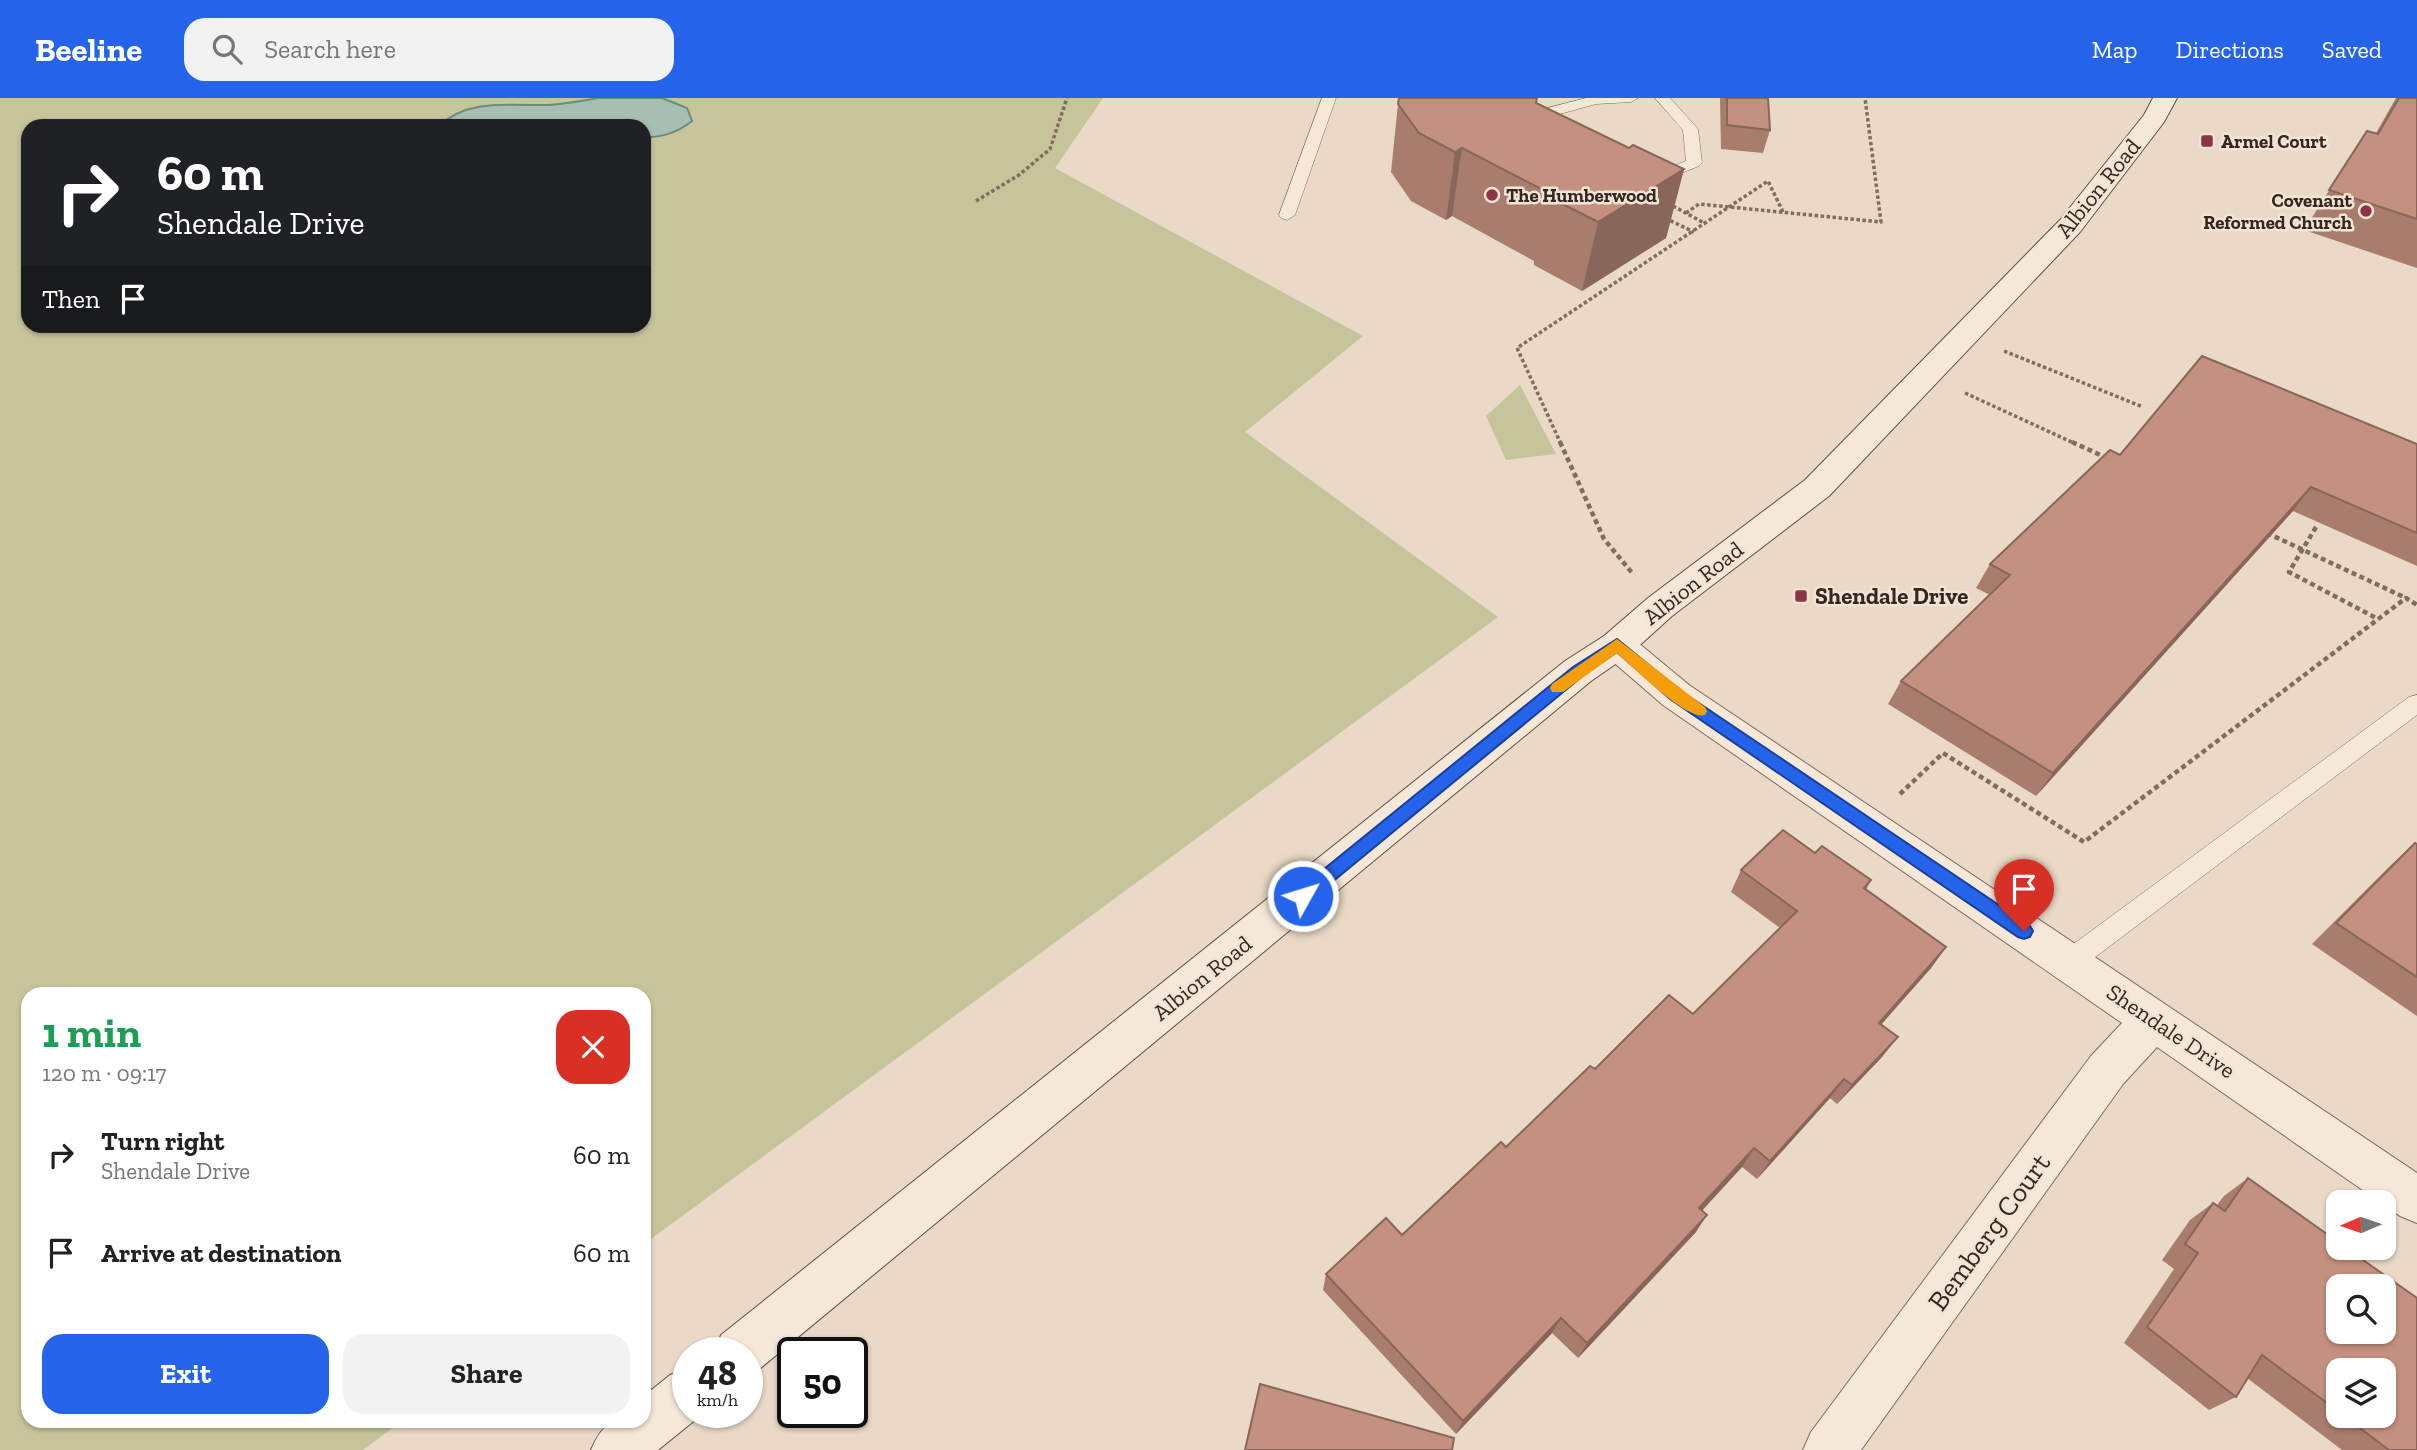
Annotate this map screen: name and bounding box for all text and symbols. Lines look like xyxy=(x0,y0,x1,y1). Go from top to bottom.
search box xyxy=(184,18,674,81)
text: Beeline xyxy=(35,30,142,69)
icon: search xyxy=(208,30,246,68)
text: Search here xyxy=(264,33,396,65)
text: Map xyxy=(2092,35,2138,64)
text: Directions xyxy=(2176,35,2284,64)
text: Saved xyxy=(2322,35,2382,64)
place label: Armel Court xyxy=(2221,130,2327,153)
street label: Albion Road xyxy=(2050,133,2147,243)
marker: Armel Court xyxy=(2199,133,2215,149)
text: 60 m xyxy=(157,144,264,203)
icon: right xyxy=(42,147,133,238)
place label: The Humberwood xyxy=(1506,184,1657,207)
marker: The Humberwood xyxy=(1484,187,1500,203)
place label: Covenant Reformed Church xyxy=(2203,189,2352,234)
marker: Covenant Reformed Church xyxy=(2358,203,2374,219)
text: Shendale Drive xyxy=(157,204,365,242)
icon: arrive xyxy=(114,280,152,318)
text: Then xyxy=(42,283,100,315)
street label: Albion Road xyxy=(1637,535,1749,631)
place label: Shendale Drive xyxy=(1815,582,1968,610)
marker: Shendale Drive xyxy=(1793,588,1809,604)
position arrow xyxy=(1266,859,1340,933)
pin xyxy=(1994,859,2054,931)
icon: arrive xyxy=(2005,870,2043,908)
street label: Albion Road xyxy=(1147,929,1257,1026)
street label: Shendale Drive xyxy=(2101,978,2241,1084)
text: 1 min xyxy=(42,1007,141,1058)
button: close xyxy=(556,1010,630,1084)
text: 120 m · 09:17 xyxy=(42,1059,166,1087)
text: Turn right xyxy=(101,1125,224,1157)
icon: right xyxy=(42,1136,80,1174)
text: 60 m xyxy=(573,1139,630,1171)
street label: Bemberg Court xyxy=(1921,1147,2057,1317)
text: Shendale Drive xyxy=(101,1157,250,1185)
north arrow xyxy=(2326,1190,2396,1260)
map controls xyxy=(2326,1190,2396,1428)
icon: arrive xyxy=(42,1234,80,1272)
text: Arrive at destination xyxy=(101,1237,341,1269)
text: 60 m xyxy=(573,1237,630,1269)
button: search xyxy=(2326,1274,2396,1344)
button: Exit xyxy=(42,1334,329,1414)
button: Share xyxy=(343,1334,630,1414)
speed limit sign: 50 xyxy=(777,1337,868,1428)
text: 48 xyxy=(698,1352,737,1394)
button: layers xyxy=(2326,1358,2396,1428)
text: km/h xyxy=(697,1389,738,1411)

